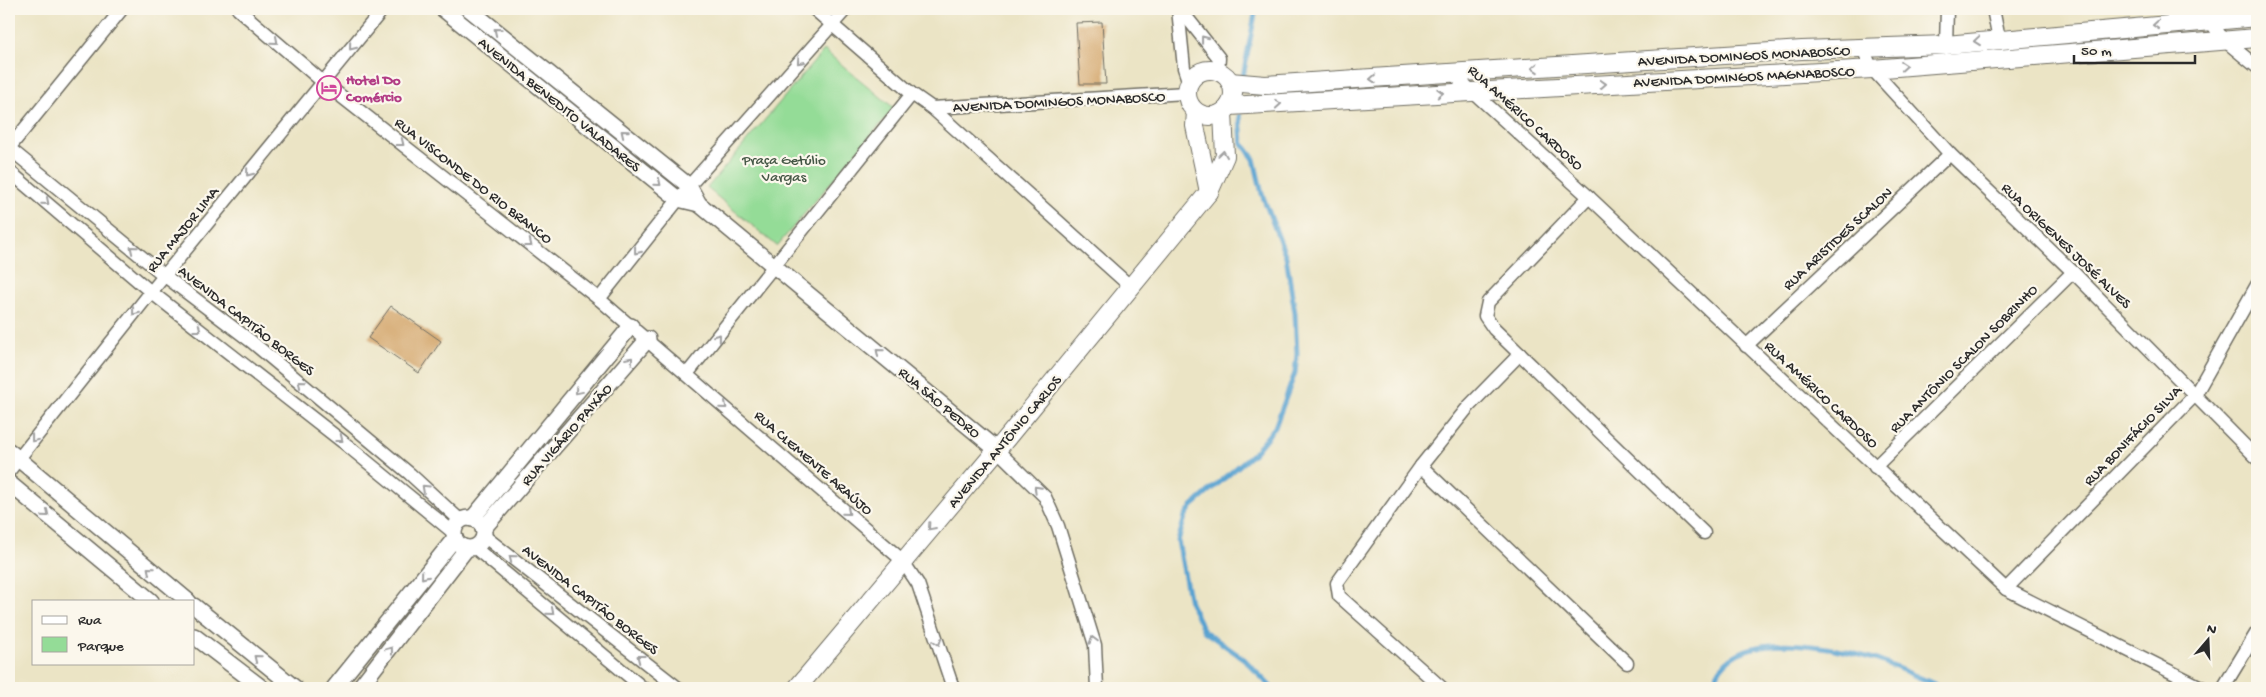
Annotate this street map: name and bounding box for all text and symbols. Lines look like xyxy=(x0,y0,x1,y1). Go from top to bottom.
one-way arrow xyxy=(2152,20,2160,31)
one-way arrow xyxy=(494,29,503,37)
scale bar xyxy=(2074,32,2195,64)
street label: AVENIDA BENEDITO VALADARES xyxy=(474,34,644,177)
one-way arrow xyxy=(269,35,278,43)
one-way arrow xyxy=(1973,35,1981,46)
one-way arrow xyxy=(1201,36,1209,45)
one-way arrow xyxy=(349,41,358,50)
street label: AVENIDA DOMINGOS MONABOSCO xyxy=(1637,42,1851,72)
text: 50 m xyxy=(2081,43,2112,61)
one-way arrow xyxy=(797,56,806,65)
one-way arrow xyxy=(1901,61,1909,72)
street label: RUA AMÉRICO CARDOSO xyxy=(1463,62,1586,175)
one-way arrow xyxy=(1531,63,1539,74)
street label: AVENIDA DOMINGOS MAGNABOSCO xyxy=(1633,63,1855,93)
place label: Hotel Do Comércio xyxy=(345,72,402,107)
one-way arrow xyxy=(1369,73,1377,84)
hotel icon: Hotel Do Comércio xyxy=(316,75,342,101)
one-way arrow xyxy=(1599,79,1607,90)
street label: AVENIDA DOMINGOS MONABOSCO xyxy=(952,88,1166,118)
one-way arrow xyxy=(1437,88,1445,99)
one-way arrow xyxy=(1274,99,1282,110)
street label: RUA VISCONDE DO RIO BRANCO xyxy=(390,114,555,249)
one-way arrow xyxy=(620,130,629,139)
one-way arrow xyxy=(395,138,404,146)
one-way arrow xyxy=(1217,149,1228,157)
park label: Praça Getúlio Vargas xyxy=(741,152,826,187)
one-way arrow xyxy=(246,167,255,176)
one-way arrow xyxy=(652,177,661,186)
street label: RUA ORIGENES JOSÉ ALVES xyxy=(1997,180,2134,313)
street label: RUA MAJOR LIMA xyxy=(144,183,224,277)
street label: RUA ARISTIDES SCALON xyxy=(1780,184,1897,295)
one-way arrow xyxy=(40,197,49,206)
one-way arrow xyxy=(523,238,532,246)
one-way arrow xyxy=(634,245,642,254)
one-way arrow xyxy=(129,246,138,255)
street label: AVENIDA CAPITÃO BORGES xyxy=(174,263,318,381)
street label: RUA ANTÔNIO SCALON SOBRINHO xyxy=(1886,281,2042,437)
one-way arrow xyxy=(133,306,141,315)
one-way arrow xyxy=(192,323,201,332)
one-way arrow xyxy=(712,333,721,342)
street label: RUA AMÉRICO CARDOSO xyxy=(1760,338,1881,453)
one-way arrow xyxy=(876,349,885,357)
one-way arrow xyxy=(624,357,633,366)
street label: RUA SÃO PEDRO xyxy=(894,364,983,443)
street label: AVENIDA ANTÔNIO CARLOS xyxy=(945,372,1066,512)
one-way arrow xyxy=(298,380,307,389)
street label: RUA VIGÁRIO PAIXÃO xyxy=(518,380,617,490)
street label: RUA BONIFÁCIO SILVA xyxy=(2081,381,2187,491)
one-way arrow xyxy=(575,385,584,394)
one-way arrow xyxy=(718,400,727,409)
street label: RUA CLEMENTE ARAÚJO xyxy=(750,407,876,520)
one-way arrow xyxy=(32,433,40,442)
one-way arrow xyxy=(334,434,343,443)
one-way arrow xyxy=(422,485,431,494)
one-way arrow xyxy=(1033,486,1042,495)
one-way arrow xyxy=(841,507,850,515)
one-way arrow xyxy=(40,508,49,517)
one-way arrow xyxy=(928,521,937,530)
street label: AVENIDA CAPITÃO BORGES xyxy=(518,542,662,660)
one-way arrow xyxy=(508,555,517,564)
one-way arrow xyxy=(147,566,156,575)
one-way arrow xyxy=(422,570,430,579)
legend xyxy=(32,600,195,664)
one-way arrow xyxy=(546,607,555,616)
text: Rua xyxy=(78,612,102,630)
north arrow xyxy=(2184,614,2234,664)
text: N xyxy=(2204,621,2219,640)
one-way arrow xyxy=(1088,635,1099,644)
one-way arrow xyxy=(932,637,942,645)
text: Parque xyxy=(77,638,124,656)
one-way arrow xyxy=(384,647,392,656)
one-way arrow xyxy=(254,655,263,663)
one-way arrow xyxy=(636,655,645,664)

